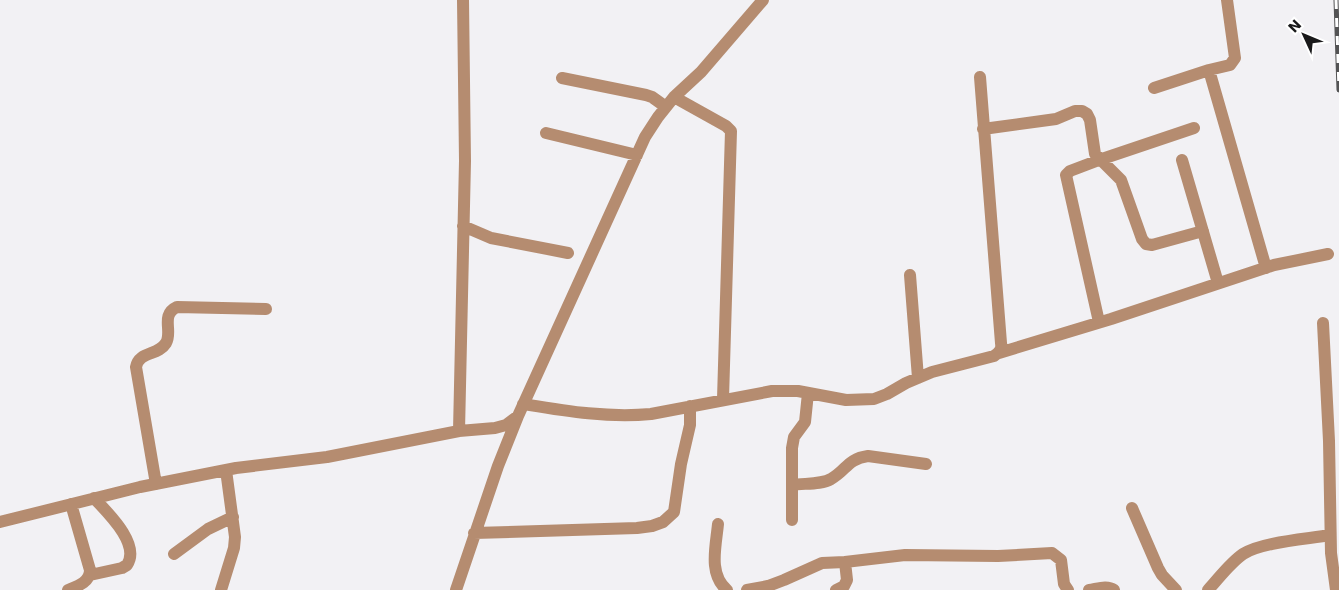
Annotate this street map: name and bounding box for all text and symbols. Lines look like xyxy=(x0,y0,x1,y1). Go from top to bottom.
north arrow xyxy=(1279,10,1329,60)
text: N xyxy=(1285,16,1304,36)

